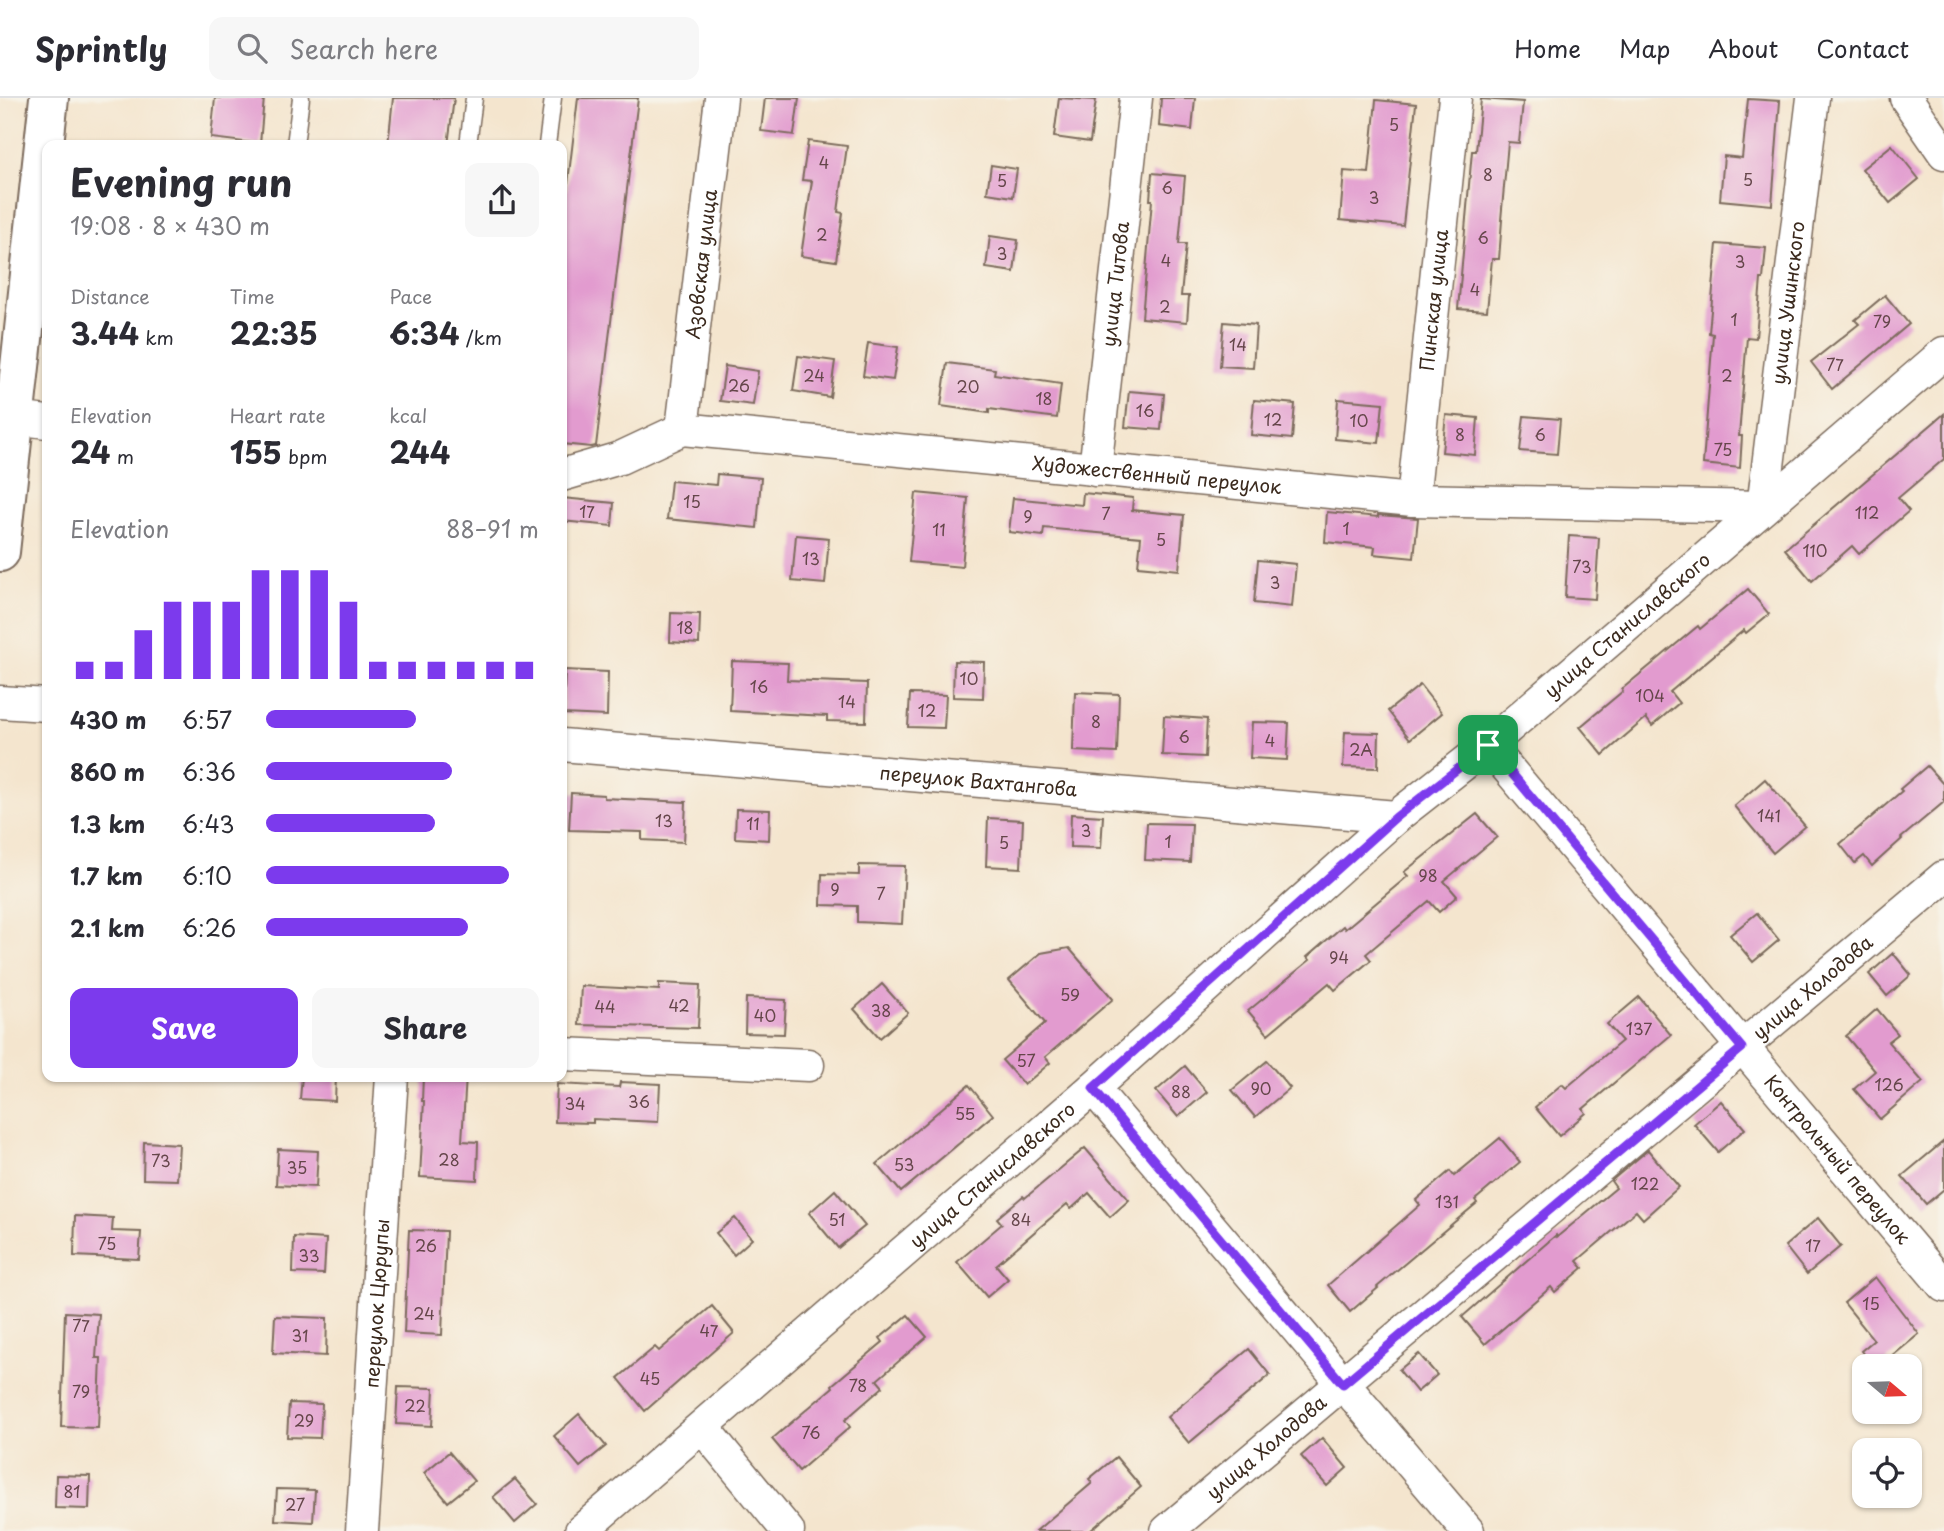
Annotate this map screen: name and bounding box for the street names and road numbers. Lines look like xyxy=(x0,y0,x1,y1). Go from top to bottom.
street label: Азовская улица xyxy=(678,188,723,340)
street label: улица Титова xyxy=(1094,220,1135,348)
street label: улица Ушинского xyxy=(1763,220,1811,386)
street label: Пинская улица xyxy=(1412,228,1454,372)
street label: Художественный переулок xyxy=(1031,448,1284,500)
street label: улица Станиславского xyxy=(1537,545,1716,704)
street label: переулок Вахтангова xyxy=(879,757,1079,802)
street label: улица Холодова xyxy=(1746,928,1878,1046)
street label: Контрольный переулок xyxy=(1758,1068,1918,1250)
street label: улица Станиславского xyxy=(903,1095,1081,1254)
street label: переулок Цюрупы xyxy=(356,1218,396,1389)
street label: улица Холодова xyxy=(1200,1388,1332,1505)

